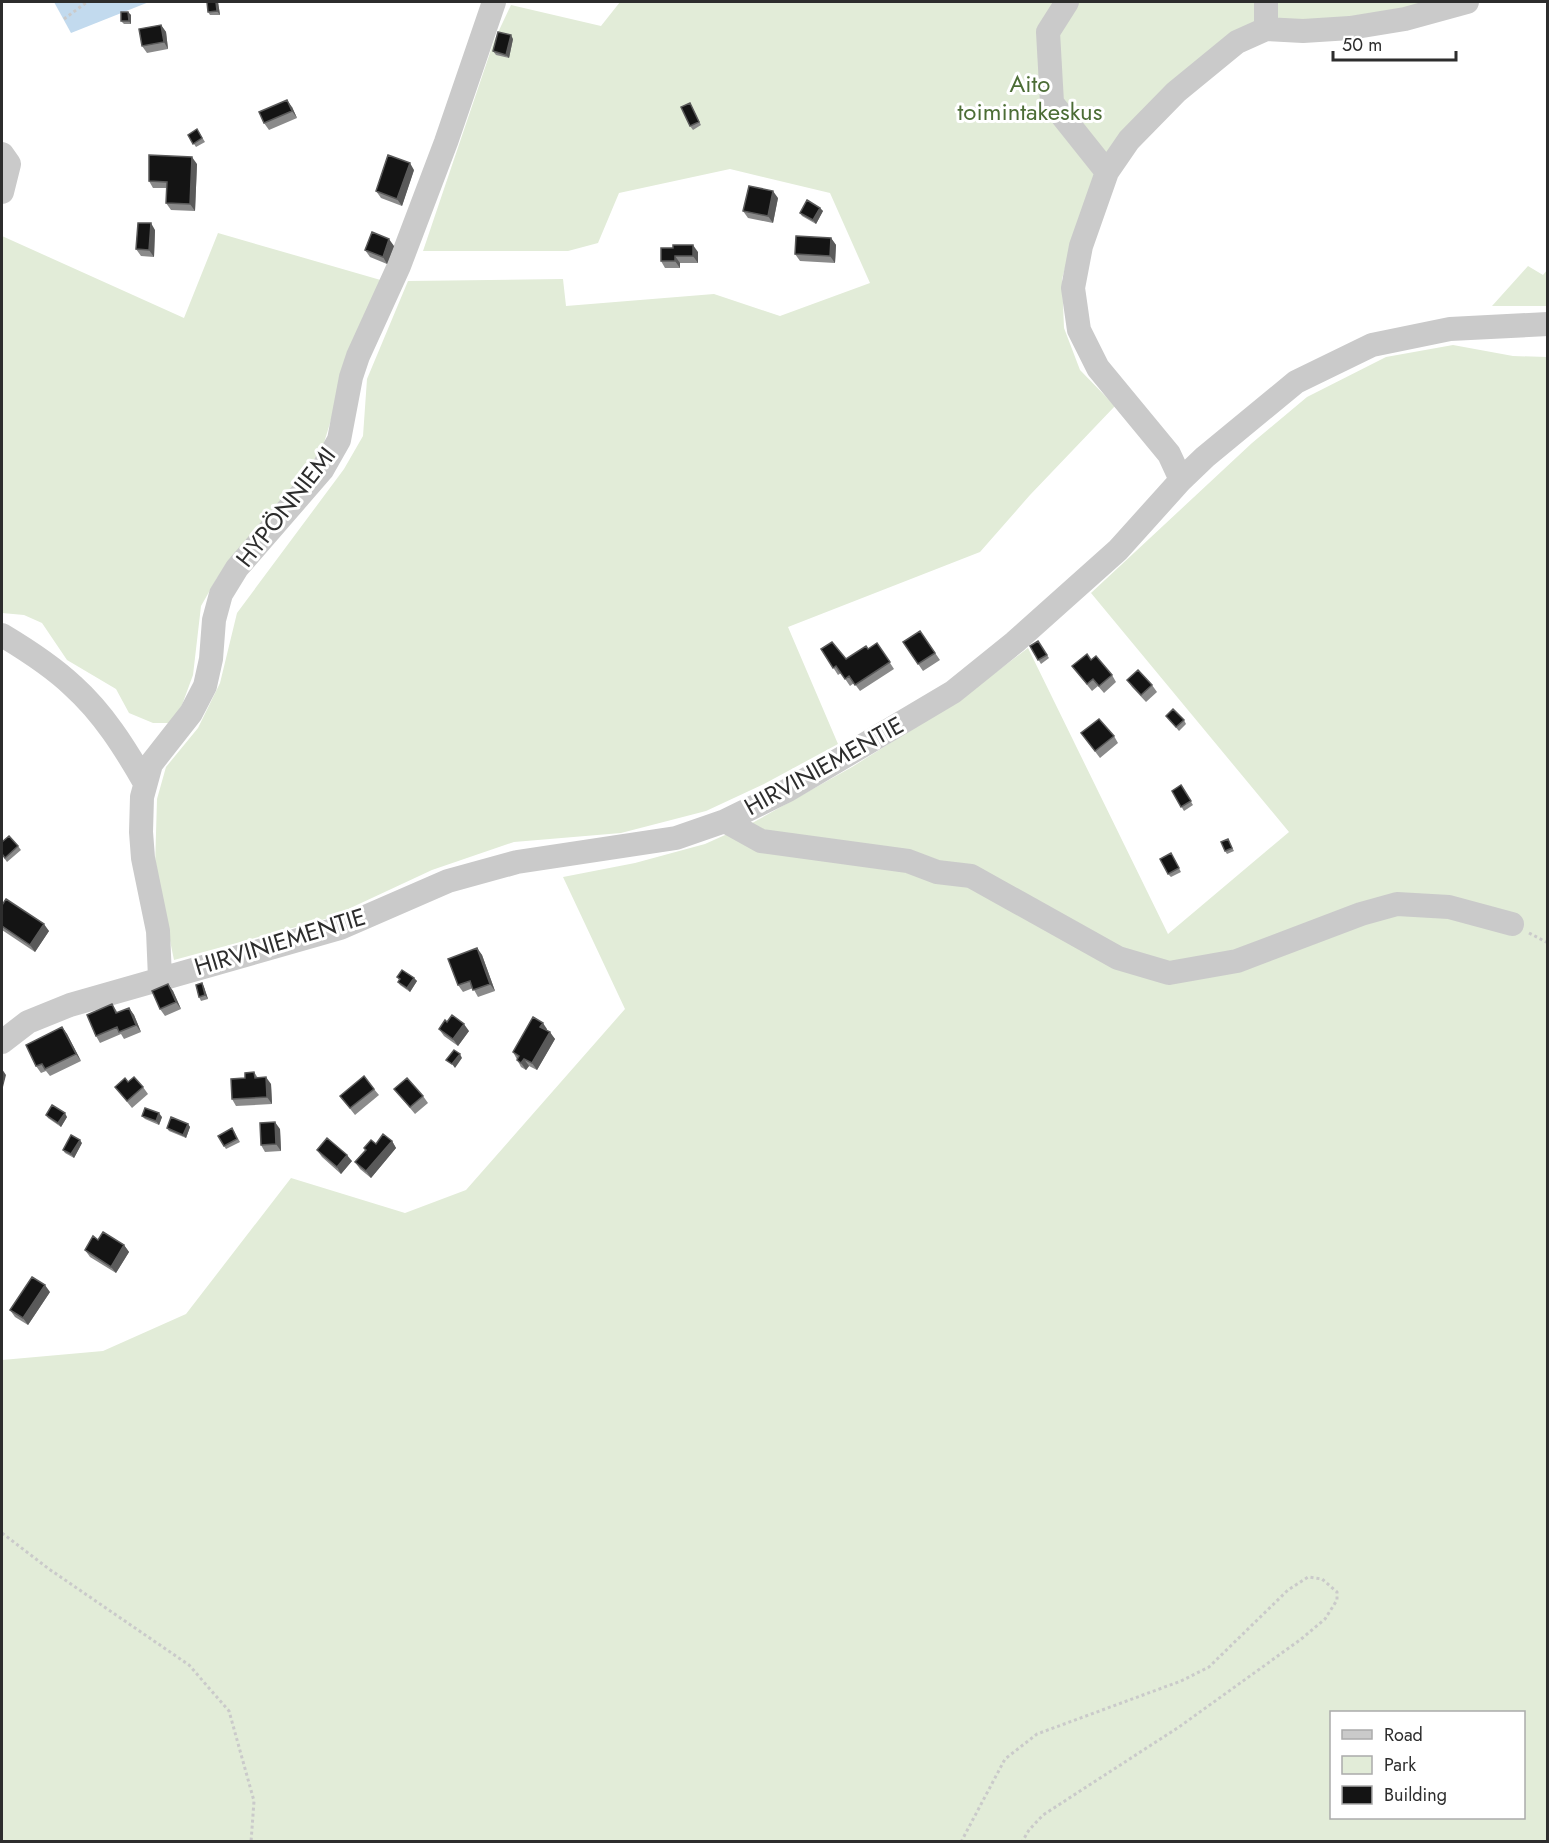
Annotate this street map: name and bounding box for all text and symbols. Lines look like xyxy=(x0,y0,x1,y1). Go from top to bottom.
scale bar xyxy=(1333,24,1456,62)
text: 50 m xyxy=(1342,32,1382,58)
park label: Aito toimintakeskus xyxy=(958,66,1102,129)
street label: HYPÖNNIEMI xyxy=(227,439,344,574)
street label: HIRVINIEMENTIE xyxy=(738,707,910,824)
street label: HIRVINIEMENTIE xyxy=(190,899,370,984)
legend xyxy=(1330,1711,1525,1819)
text: Road xyxy=(1384,1722,1423,1748)
text: Park xyxy=(1384,1752,1416,1778)
text: Building xyxy=(1384,1782,1447,1808)

